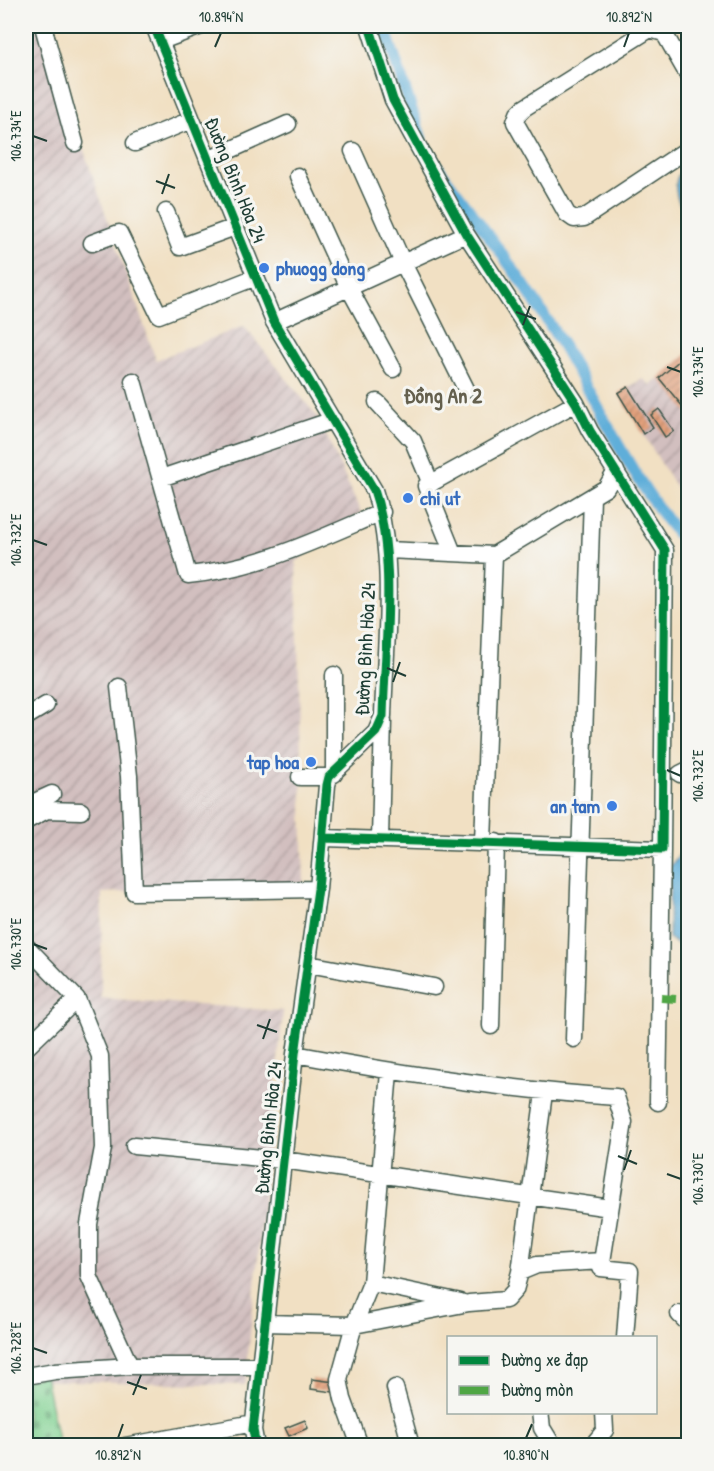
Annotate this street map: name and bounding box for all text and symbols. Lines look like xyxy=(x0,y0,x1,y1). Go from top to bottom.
text: 10.894°N xyxy=(199,6,243,27)
text: 10.892°N xyxy=(606,6,652,27)
text: 106.734°E xyxy=(5,110,26,162)
street label: Đường Bình Hòa 24 xyxy=(199,113,274,247)
place label: phuogg dong xyxy=(276,254,365,282)
marker: phuogg dong xyxy=(257,261,271,275)
text: 106.734°E xyxy=(687,346,708,398)
district label: Đồng An 2 xyxy=(404,381,482,411)
place label: chi ut xyxy=(420,484,461,511)
marker: chi ut xyxy=(401,491,415,505)
text: 106.732°E xyxy=(5,513,26,566)
street label: Đường Bình Hòa 24 xyxy=(348,582,381,716)
place label: tap hoa xyxy=(246,748,299,776)
text: 106.732°E xyxy=(687,749,708,802)
marker: tap hoa xyxy=(304,755,318,769)
place label: an tam xyxy=(550,792,600,819)
marker: an tam xyxy=(605,799,619,813)
text: 106.730°E xyxy=(5,917,26,970)
street label: Đường Bình Hòa 24 xyxy=(247,1060,288,1195)
text: 106.730°E xyxy=(687,1152,708,1205)
text: 106.728°E xyxy=(5,1321,26,1374)
legend xyxy=(447,1336,657,1414)
text: Đường xe đạp xyxy=(501,1347,588,1372)
text: Đường mòn xyxy=(501,1377,573,1402)
text: 10.892°N xyxy=(95,1444,141,1465)
text: 10.890°N xyxy=(503,1444,549,1465)

